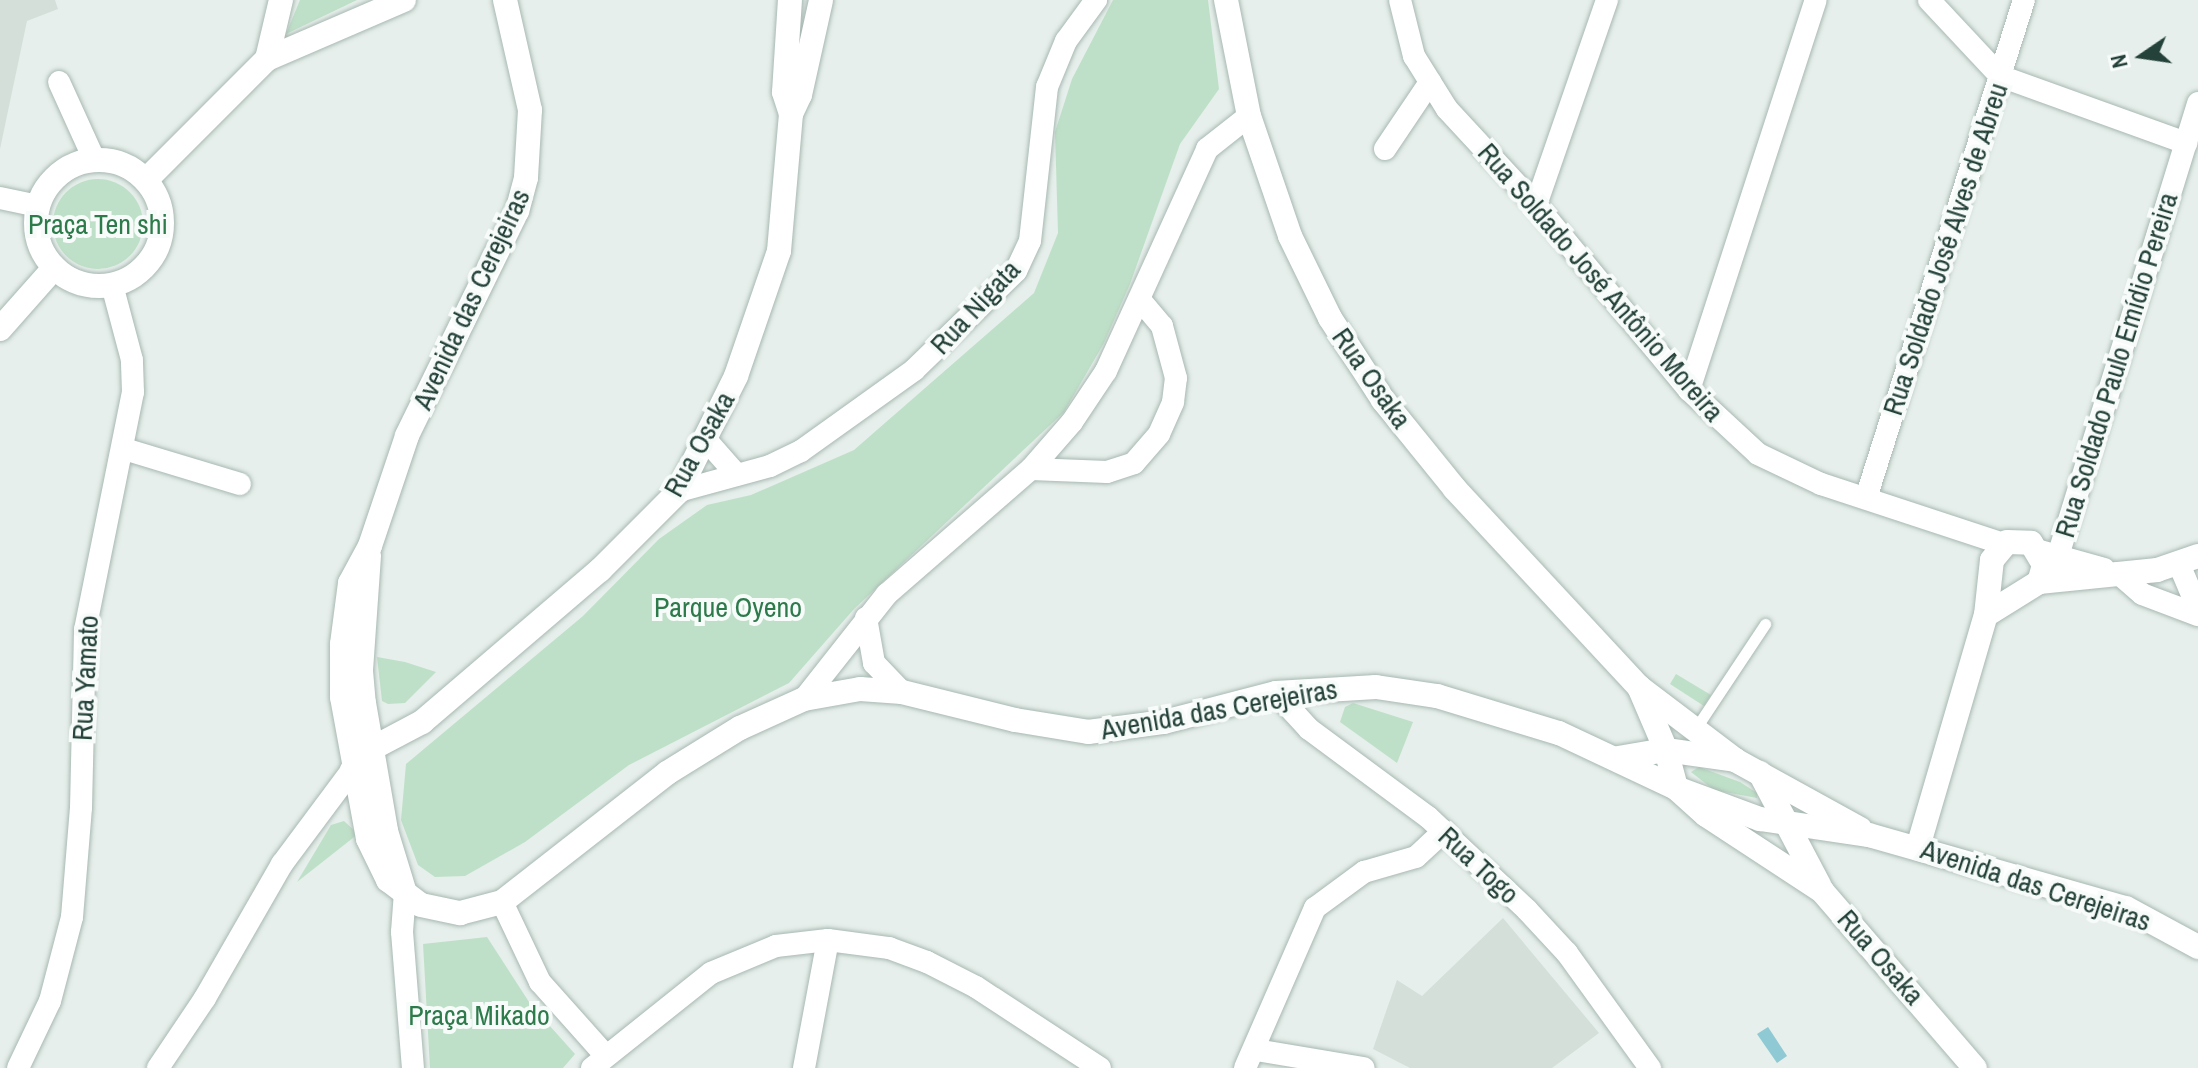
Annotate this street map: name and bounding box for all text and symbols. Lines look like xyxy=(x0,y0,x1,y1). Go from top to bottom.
north arrow xyxy=(2102,16,2182,96)
text: N xyxy=(2103,52,2135,71)
street label: Rua Soldado José Alves de Abreu xyxy=(1875,78,2015,420)
street label: Rua Soldado José Antônio Moreira xyxy=(1471,136,1731,428)
street label: Avenida das Cerejeiras xyxy=(405,183,537,415)
street label: Rua Soldado Paulo Emídio Pereira xyxy=(2048,189,2184,541)
park label: Praça Ten shi xyxy=(28,207,168,241)
street label: Rua Nigata xyxy=(923,253,1027,361)
street label: Rua Osaka xyxy=(1325,321,1419,435)
street label: Rua Osaka xyxy=(656,386,742,502)
park label: Parque Oyeno xyxy=(654,590,802,624)
street label: Rua Yamato xyxy=(65,614,105,742)
street label: Avenida das Cerejeiras xyxy=(1098,672,1340,746)
street label: Rua Togo xyxy=(1432,819,1526,911)
street label: Avenida das Cerejeiras xyxy=(1917,832,2155,938)
street label: Rua Osaka xyxy=(1831,903,1931,1011)
park label: Praça Mikado xyxy=(408,998,550,1032)

